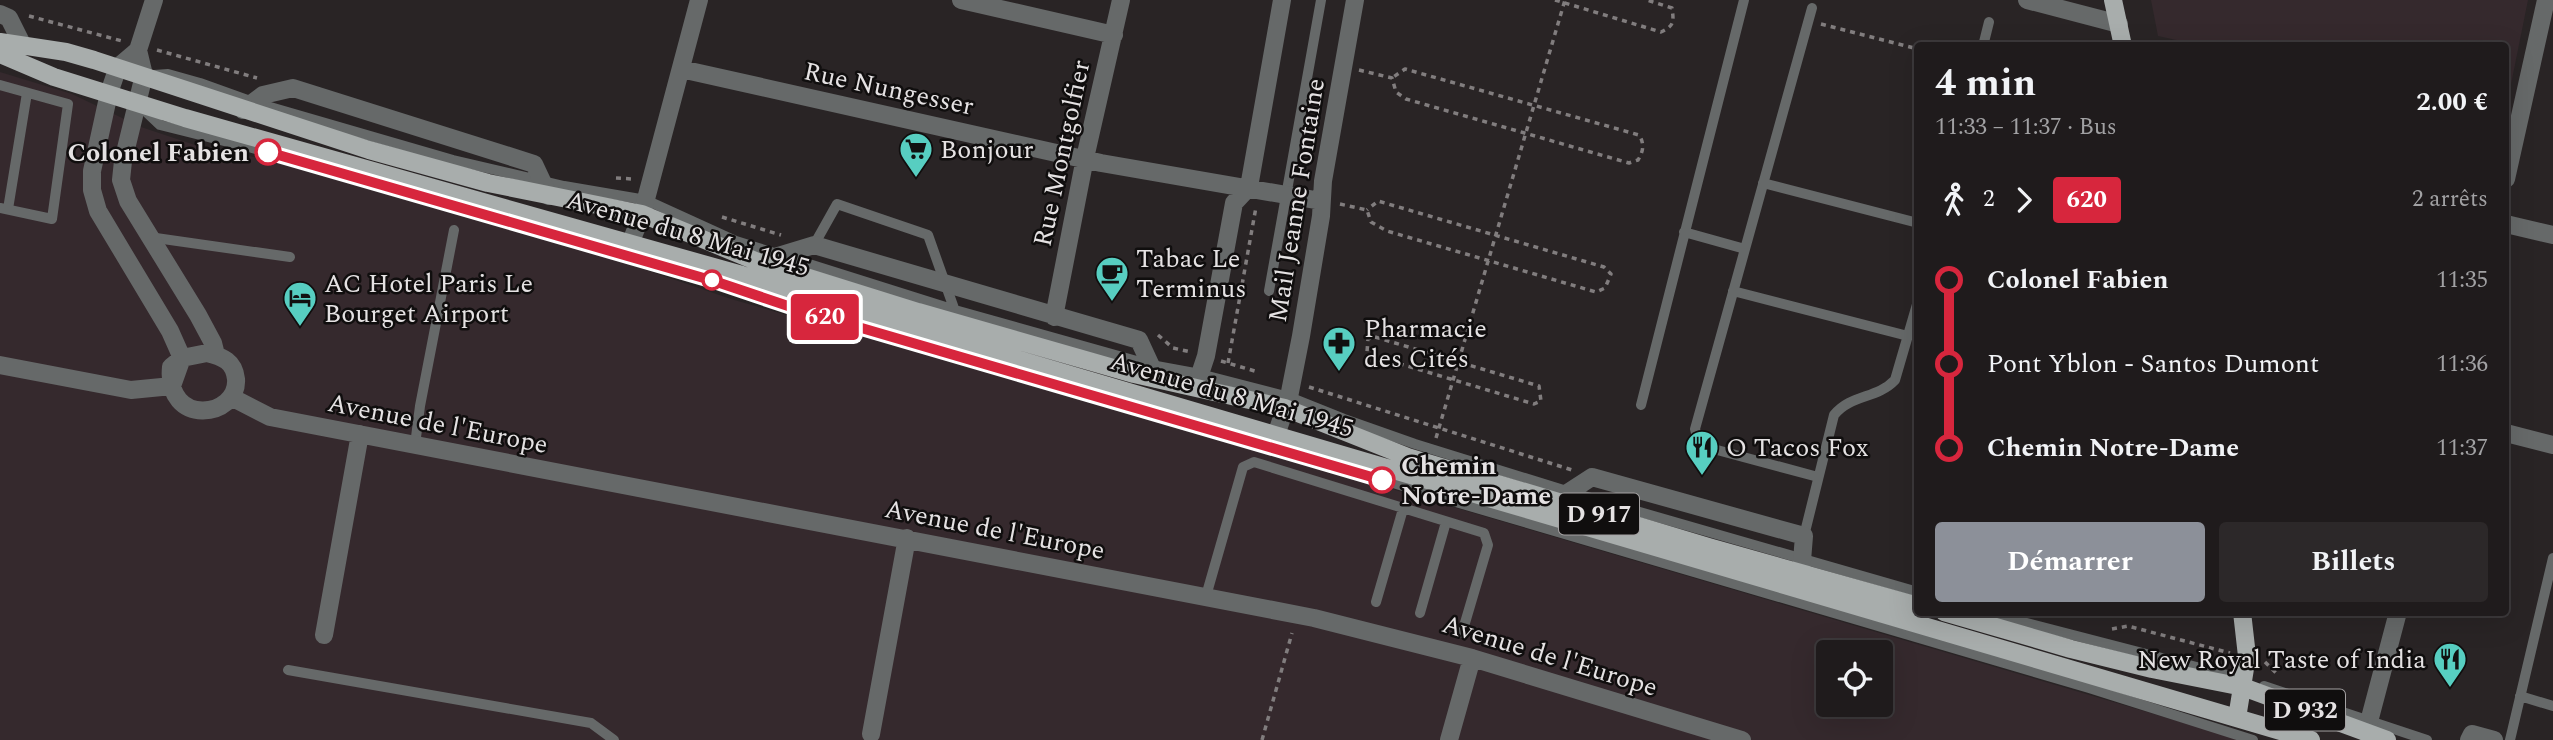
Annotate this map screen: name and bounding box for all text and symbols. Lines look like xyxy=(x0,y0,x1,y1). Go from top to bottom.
street label: Rue Nungesser xyxy=(800,51,977,127)
text: 4 min xyxy=(1935,55,2036,113)
street label: Rue Montgolfier xyxy=(1023,56,1101,250)
street label: Mail Jeanne Fontaine xyxy=(1258,75,1336,325)
text: 2.00 € xyxy=(2416,82,2488,122)
text: 11:33 – 11:37 · Bus xyxy=(1935,110,2117,145)
supermarket icon: Bonjour xyxy=(897,130,935,179)
place label: Bonjour xyxy=(940,130,1034,170)
place label: Colonel Fabien xyxy=(68,133,249,173)
marker: Colonel Fabien xyxy=(255,139,281,165)
street label: Avenue du 8 Mai 1945 xyxy=(561,180,814,288)
icon: walk xyxy=(1935,181,1973,219)
icon: forward xyxy=(2005,181,2043,219)
text: 2 xyxy=(1983,182,1995,217)
text: 620 xyxy=(2067,182,2107,218)
text: 2 arrêts xyxy=(2412,182,2488,217)
place label: Tabac Le Terminus xyxy=(1136,239,1246,309)
cafe icon: Tabac Le Terminus xyxy=(1093,254,1131,303)
text: Colonel Fabien xyxy=(1987,260,2168,300)
text: 11:35 xyxy=(2436,263,2488,298)
place label: AC Hotel Paris Le Bourget Airport xyxy=(324,264,533,334)
unlabelled marker xyxy=(702,270,722,290)
hotel icon: AC Hotel Paris Le Bourget Airport xyxy=(281,279,319,328)
line badge: 620 xyxy=(785,294,865,340)
text: 620 xyxy=(805,299,845,335)
place label: Pharmacie des Cités xyxy=(1364,309,1487,379)
pharmacy icon: Pharmacie des Cités xyxy=(1320,324,1358,373)
street label: Avenue du 8 Mai 1945 xyxy=(1105,341,1358,449)
text: Pont Yblon - Santos Dumont xyxy=(1987,344,2319,384)
text: 11:36 xyxy=(2436,347,2488,382)
street label: Avenue de l'Europe xyxy=(324,383,551,465)
restaurant icon: O Tacos Fox xyxy=(1683,428,1721,477)
place label: O Tacos Fox xyxy=(1726,428,1869,468)
text: Chemin Notre-Dame xyxy=(1987,428,2239,468)
text: 11:37 xyxy=(2436,431,2488,466)
place label: Chemin Notre-Dame xyxy=(1401,446,1551,516)
marker: Chemin Notre-Dame xyxy=(1369,467,1395,493)
street label: Avenue de l'Europe xyxy=(881,489,1108,571)
road number: D 917 xyxy=(1559,494,1639,534)
button: Démarrer xyxy=(1935,522,2205,602)
button: Billets xyxy=(2219,522,2488,602)
street label: Avenue de l'Europe xyxy=(1437,604,1662,708)
map controls xyxy=(1816,640,1893,717)
button: locate xyxy=(1816,640,1893,717)
place label: New Royal Taste of India xyxy=(2138,640,2426,680)
restaurant icon: New Royal Taste of India xyxy=(2431,640,2469,689)
road number: D 932 xyxy=(2265,690,2345,730)

